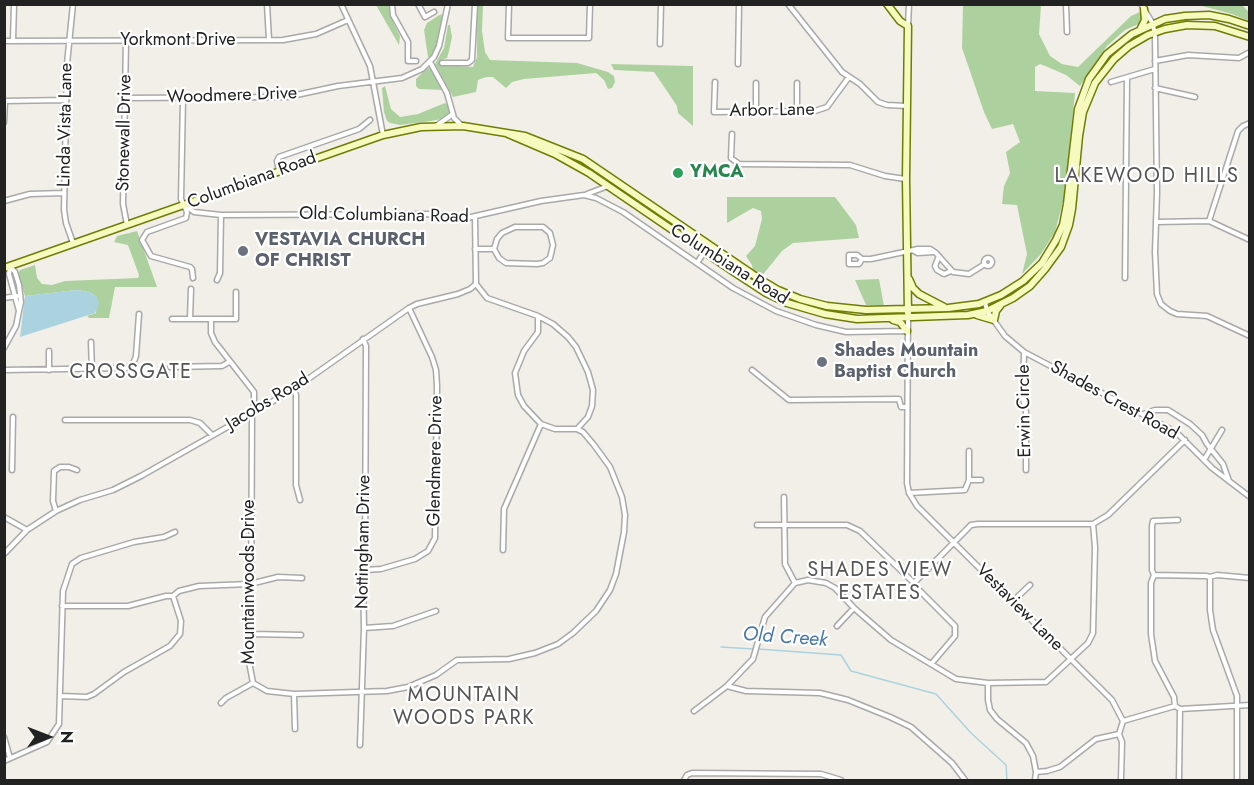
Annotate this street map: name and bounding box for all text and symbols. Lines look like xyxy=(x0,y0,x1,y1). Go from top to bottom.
street label: Yorkmont Drive xyxy=(120,30,236,52)
street label: Linda Vista Lane xyxy=(54,63,78,187)
street label: Stonewall Drive xyxy=(113,74,137,192)
street label: Woodmere Drive xyxy=(167,83,297,109)
street label: Arbor Lane xyxy=(729,99,815,123)
street label: Columbiana Road xyxy=(185,148,319,214)
place label: YMCA xyxy=(690,162,743,184)
district label: LAKEWOOD HILLS xyxy=(1055,165,1239,189)
marker: YMCA xyxy=(671,166,685,180)
street label: Old Columbiana Road xyxy=(299,204,469,228)
street label: Columbiana Road xyxy=(666,220,792,310)
place label: VESTAVIA CHURCH OF CHRIST xyxy=(255,230,425,272)
marker: VESTAVIA CHURCH OF CHRIST xyxy=(236,244,250,258)
place label: Shades Mountain Baptist Church xyxy=(834,341,978,384)
marker: Shades Mountain Baptist Church xyxy=(815,355,829,369)
street label: Shades Crest Road xyxy=(1046,357,1182,445)
district label: CROSSGATE xyxy=(69,361,193,385)
street label: Erwin Circle xyxy=(1013,364,1037,458)
street label: Jacobs Road xyxy=(223,369,313,435)
street label: Glendmere Drive xyxy=(424,395,448,527)
street label: Nottingham Drive xyxy=(352,475,376,609)
street label: Mountainwoods Drive xyxy=(239,500,261,664)
district label: SHADES VIEW ESTATES xyxy=(807,559,953,606)
street label: Vestaview Lane xyxy=(971,560,1067,656)
water label: Old Creek xyxy=(742,623,828,653)
district label: MOUNTAIN WOODS PARK xyxy=(393,684,535,731)
north arrow xyxy=(18,707,78,767)
text: N xyxy=(55,731,78,743)

